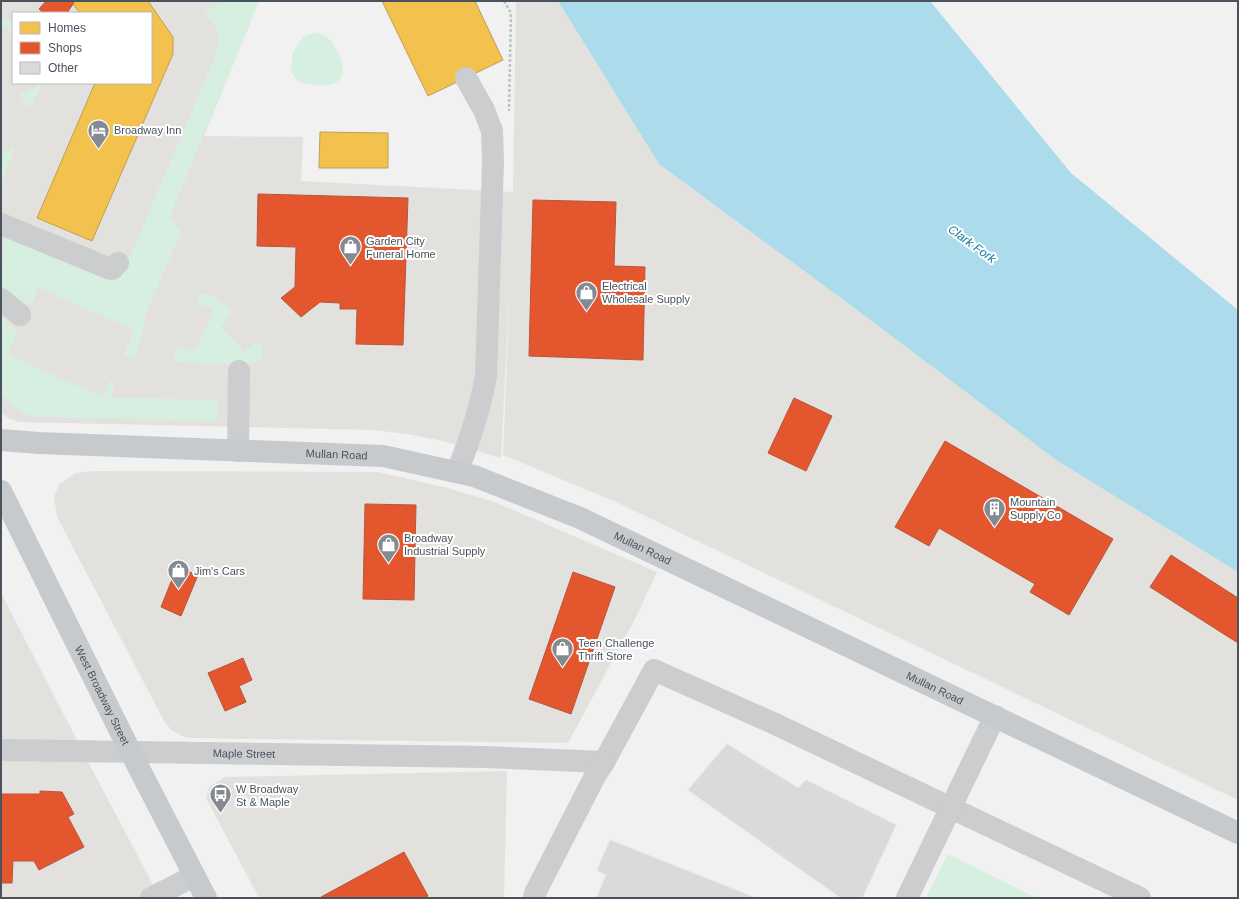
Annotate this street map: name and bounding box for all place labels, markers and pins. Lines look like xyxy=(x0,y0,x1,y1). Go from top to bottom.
hotel icon: Broadway Inn xyxy=(86,117,112,150)
place label: Broadway Inn xyxy=(114,124,181,136)
shop icon: Garden City Funeral Home xyxy=(337,234,363,267)
place label: Garden City Funeral Home xyxy=(366,235,436,260)
shop icon: Electrical Wholesale Supply xyxy=(574,279,600,312)
place label: Electrical Wholesale Supply xyxy=(602,280,691,305)
building icon: Mountain Supply Co xyxy=(982,495,1008,528)
place label: Mountain Supply Co xyxy=(1010,496,1061,521)
shop icon: Broadway Industrial Supply xyxy=(376,531,402,564)
place label: Broadway Industrial Supply xyxy=(404,532,486,557)
shop icon: Jim's Cars xyxy=(166,558,192,591)
place label: Jim's Cars xyxy=(194,565,245,577)
shop icon: Teen Challenge Thrift Store xyxy=(550,636,576,669)
place label: Teen Challenge Thrift Store xyxy=(578,637,654,662)
bus stop icon: W Broadway St & Maple xyxy=(208,782,234,815)
place label: W Broadway St & Maple xyxy=(236,783,299,808)

